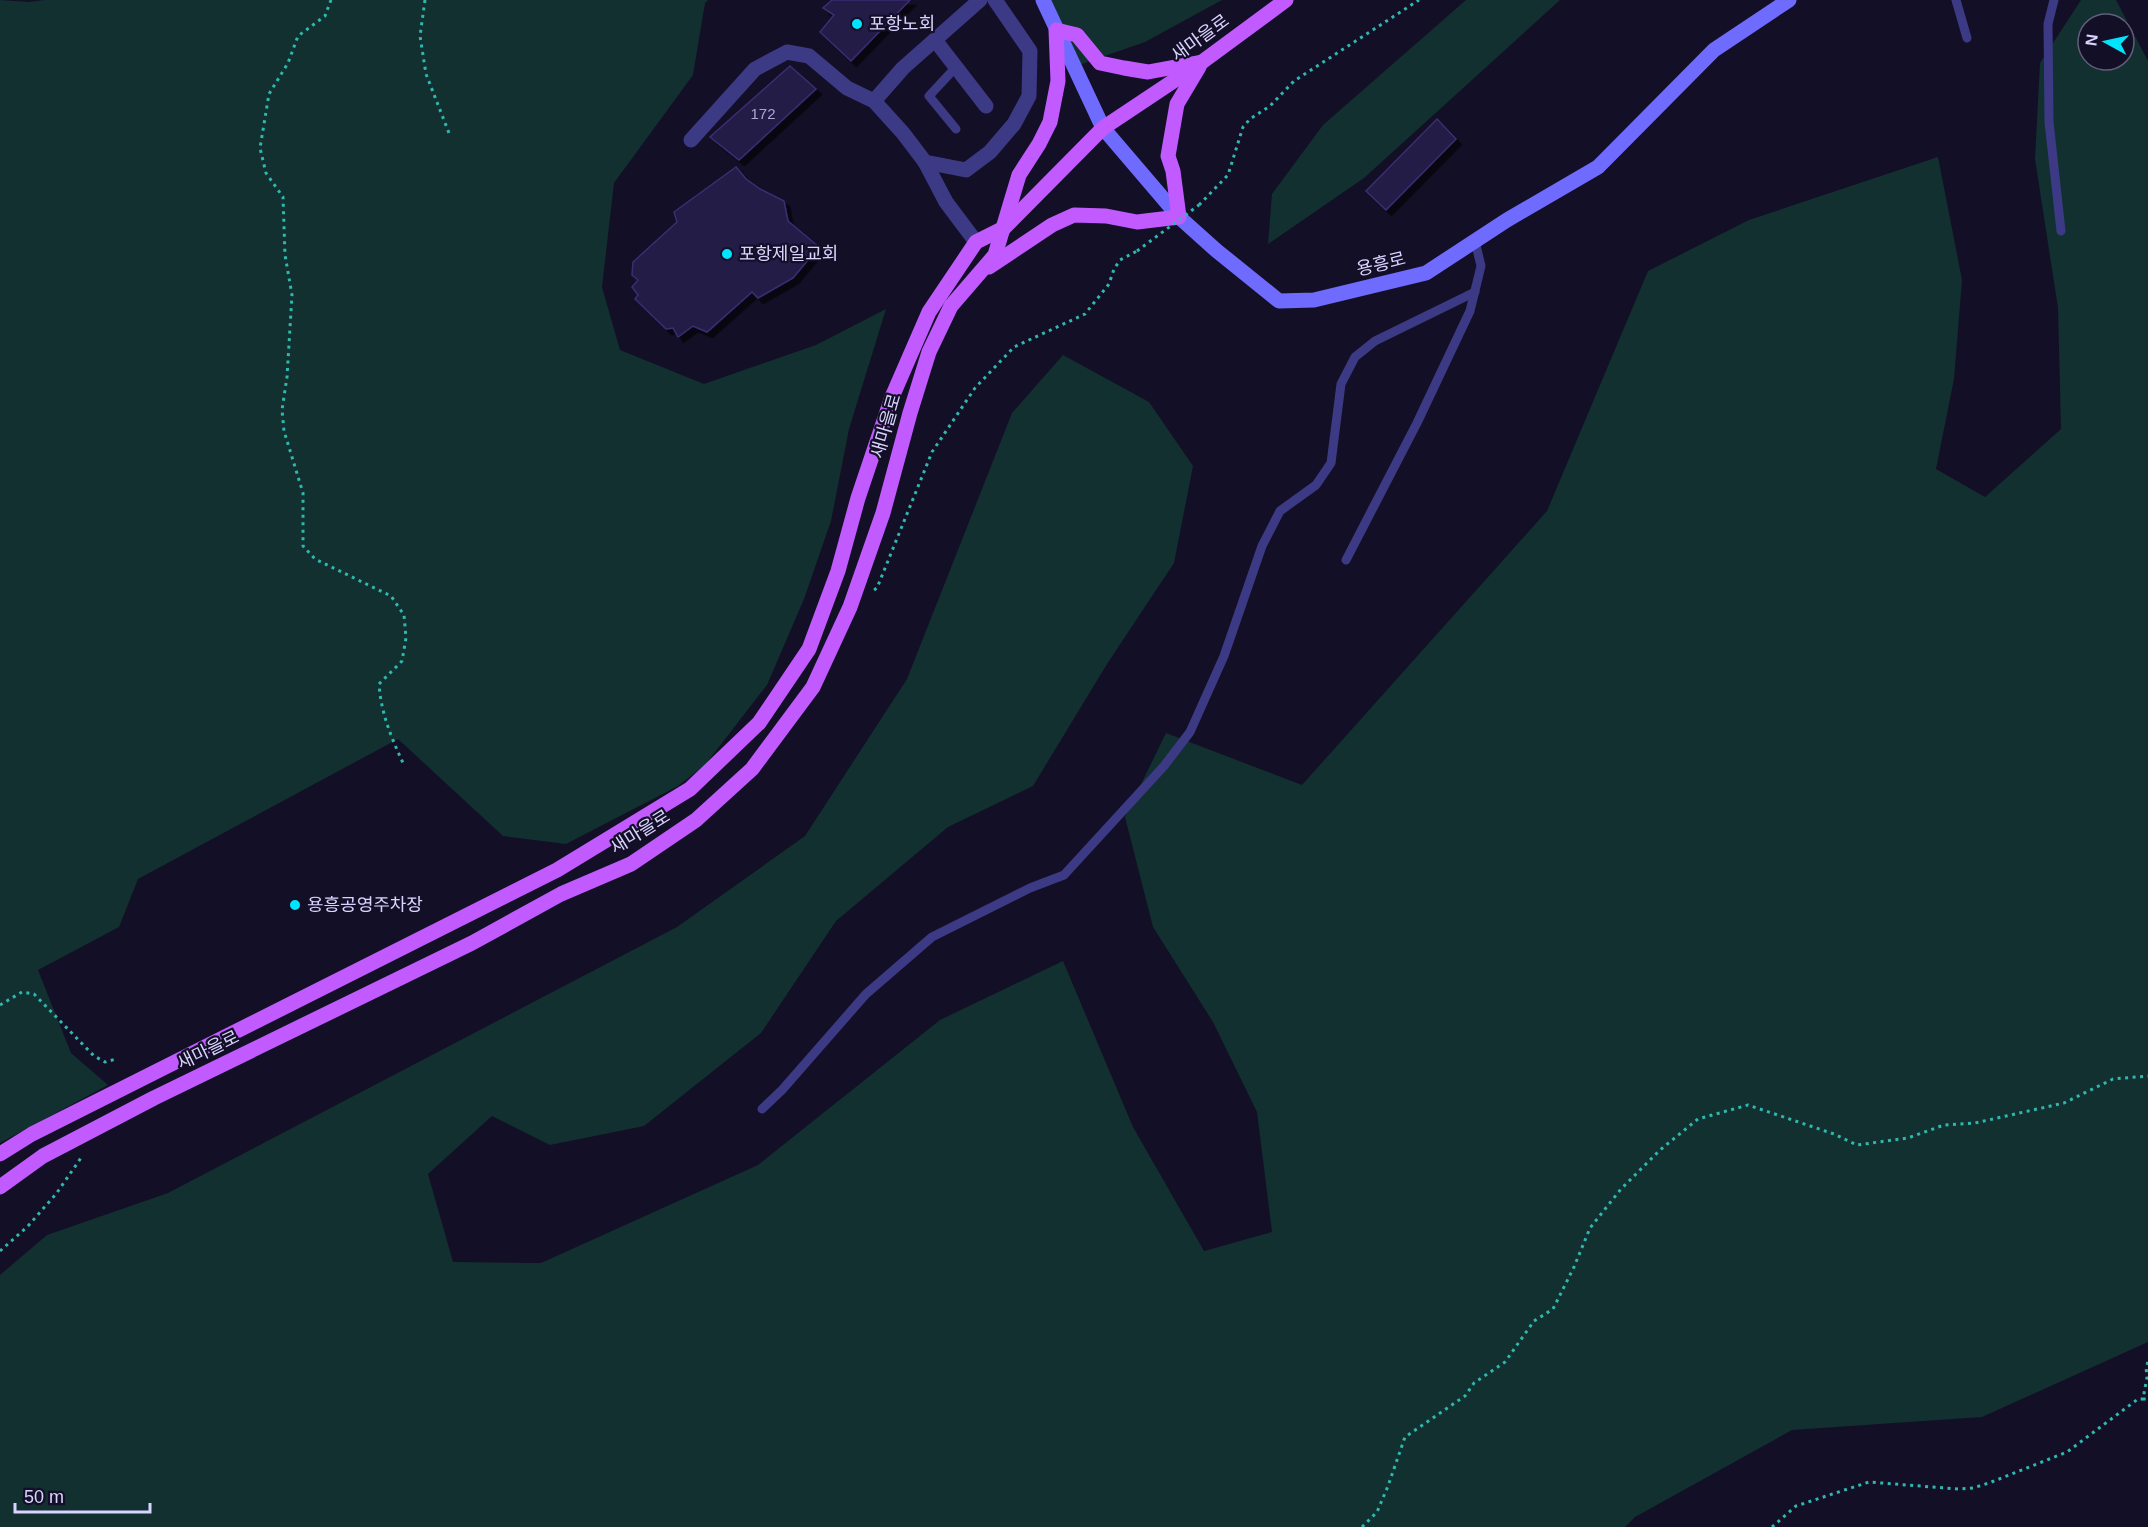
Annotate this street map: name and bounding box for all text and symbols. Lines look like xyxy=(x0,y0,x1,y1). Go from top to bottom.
street label: 새마을로 xyxy=(1167,10,1233,66)
north arrow xyxy=(2076,12,2136,72)
place label: 포항노회 xyxy=(869,14,935,34)
marker: 포항노회 xyxy=(850,17,864,31)
text: N xyxy=(2082,33,2101,47)
house number: 172 xyxy=(750,105,776,122)
place label: 포항제일교회 xyxy=(739,244,838,264)
marker: 포항제일교회 xyxy=(720,247,734,261)
street label: 용흥로 xyxy=(1354,248,1408,280)
street label: 새마을로 xyxy=(867,391,905,461)
street label: 새마을로 xyxy=(607,806,673,858)
place label: 용흥공영주차장 xyxy=(307,895,423,915)
marker: 용흥공영주차장 xyxy=(288,898,302,912)
street label: 새마을로 xyxy=(174,1026,242,1074)
scale bar xyxy=(15,1476,150,1514)
text: 50 m xyxy=(24,1487,64,1507)

